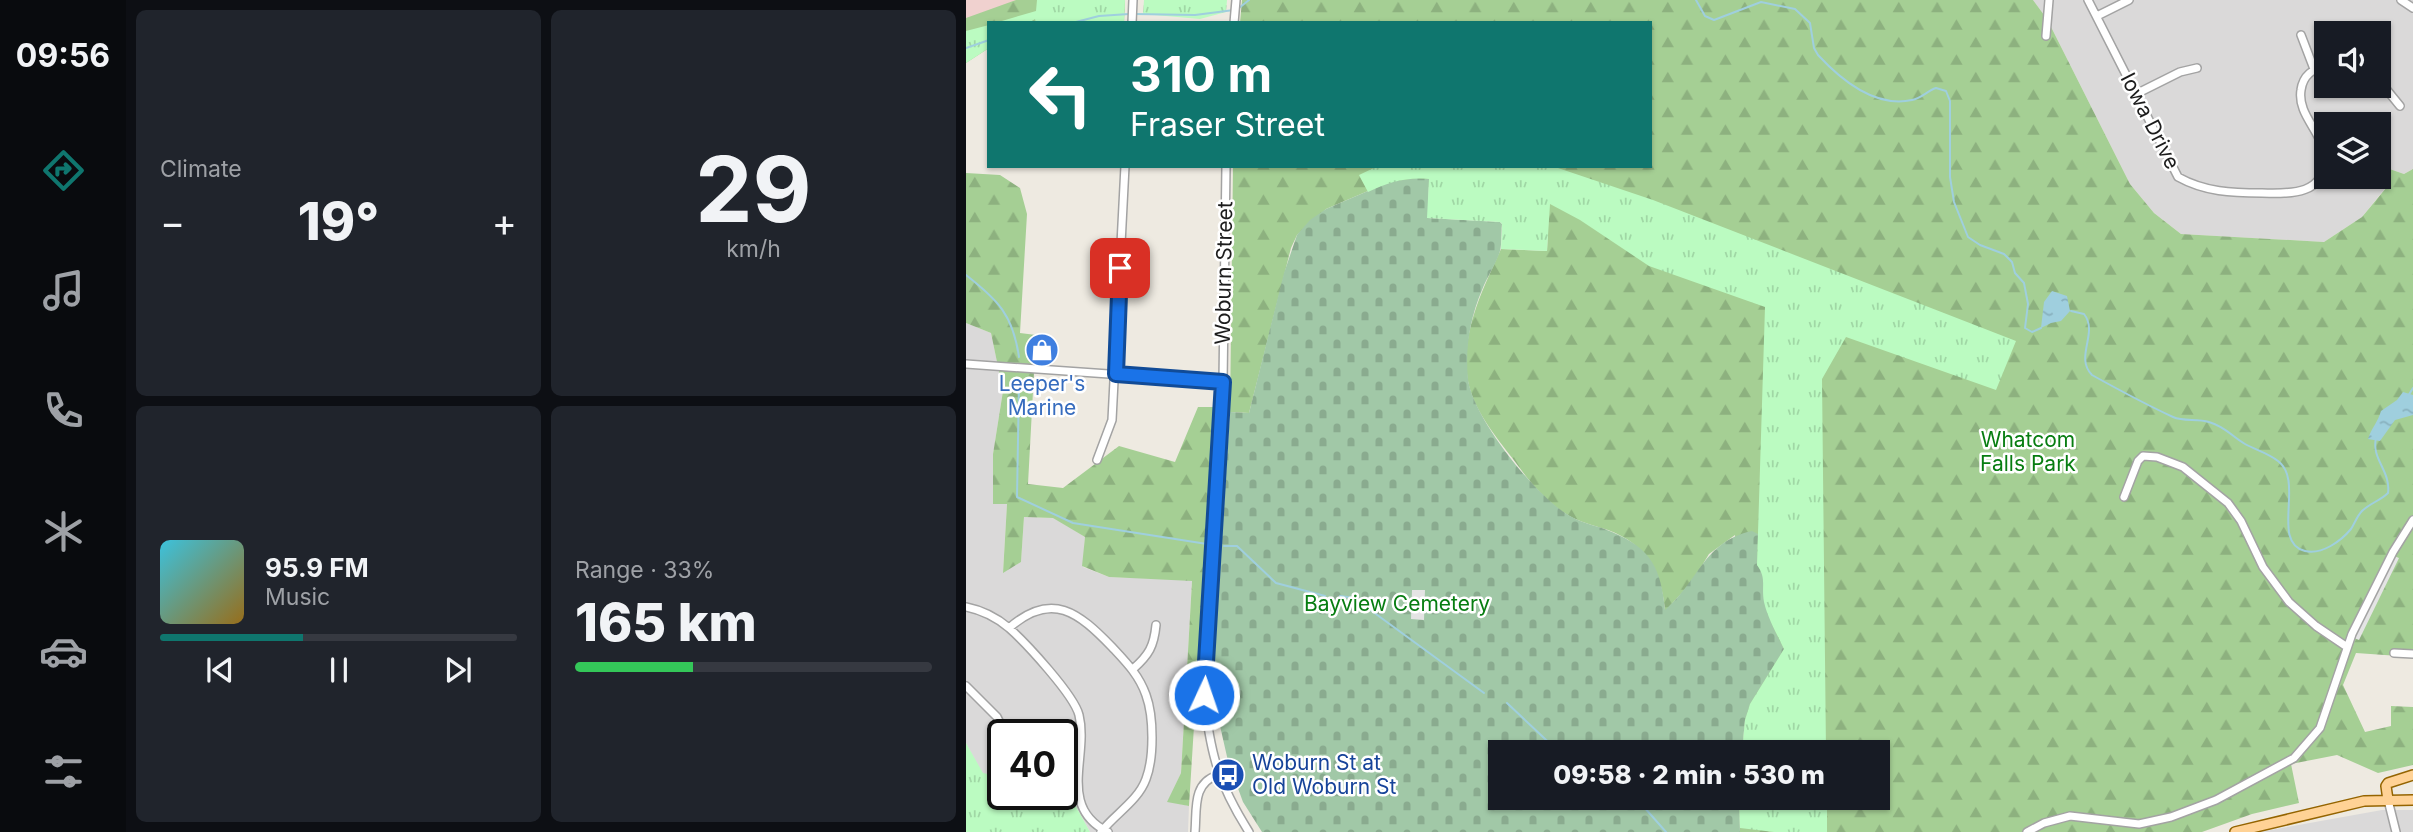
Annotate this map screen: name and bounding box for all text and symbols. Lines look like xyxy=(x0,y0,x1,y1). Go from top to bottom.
map controls xyxy=(2314,21,2391,189)
button: sound xyxy=(2314,21,2391,98)
text: 09:56 xyxy=(16,36,110,75)
text: 310 m xyxy=(1130,45,1272,104)
icon: left xyxy=(1015,49,1106,140)
street label: Iowa Drive xyxy=(2116,68,2185,173)
text: Fraser Street xyxy=(1130,105,1325,144)
button: layers xyxy=(2314,112,2391,189)
text: 29 xyxy=(695,134,812,244)
icon: directions xyxy=(39,146,88,195)
text: Climate xyxy=(160,155,242,183)
text: 19° xyxy=(298,190,379,253)
text: − xyxy=(160,199,185,245)
text: + xyxy=(492,199,517,245)
street label: Woburn Street xyxy=(1210,201,1237,345)
text: km/h xyxy=(726,235,781,263)
pin xyxy=(1090,238,1150,298)
icon: arrive xyxy=(1101,249,1139,287)
icon: music xyxy=(39,266,88,315)
shop icon: Leeper's Marine xyxy=(1023,331,1061,369)
place label: Leeper's Marine xyxy=(999,371,1085,420)
icon: phone xyxy=(39,386,88,435)
park label: Whatcom Falls Park xyxy=(1980,427,2076,476)
icon: climate xyxy=(39,507,88,556)
text: 95.9 FM xyxy=(265,552,369,583)
text: Range · 33% xyxy=(575,556,714,584)
text: Music xyxy=(265,583,330,611)
text: 165 km xyxy=(575,591,757,654)
park label: Bayview Cemetery xyxy=(1304,591,1490,616)
icon: car xyxy=(39,627,88,676)
icon: previous xyxy=(201,651,239,689)
icon: pause xyxy=(320,651,358,689)
icon: next xyxy=(439,651,477,689)
position arrow xyxy=(1167,658,1241,732)
speed limit sign: 40 xyxy=(987,719,1078,810)
icon: filters xyxy=(39,747,88,796)
place label: Woburn St at Old Woburn St xyxy=(1252,750,1396,799)
bus stop icon: Woburn St at Old Woburn St xyxy=(1209,756,1247,794)
text: 09:58 · 2 min · 530 m xyxy=(1553,759,1825,790)

